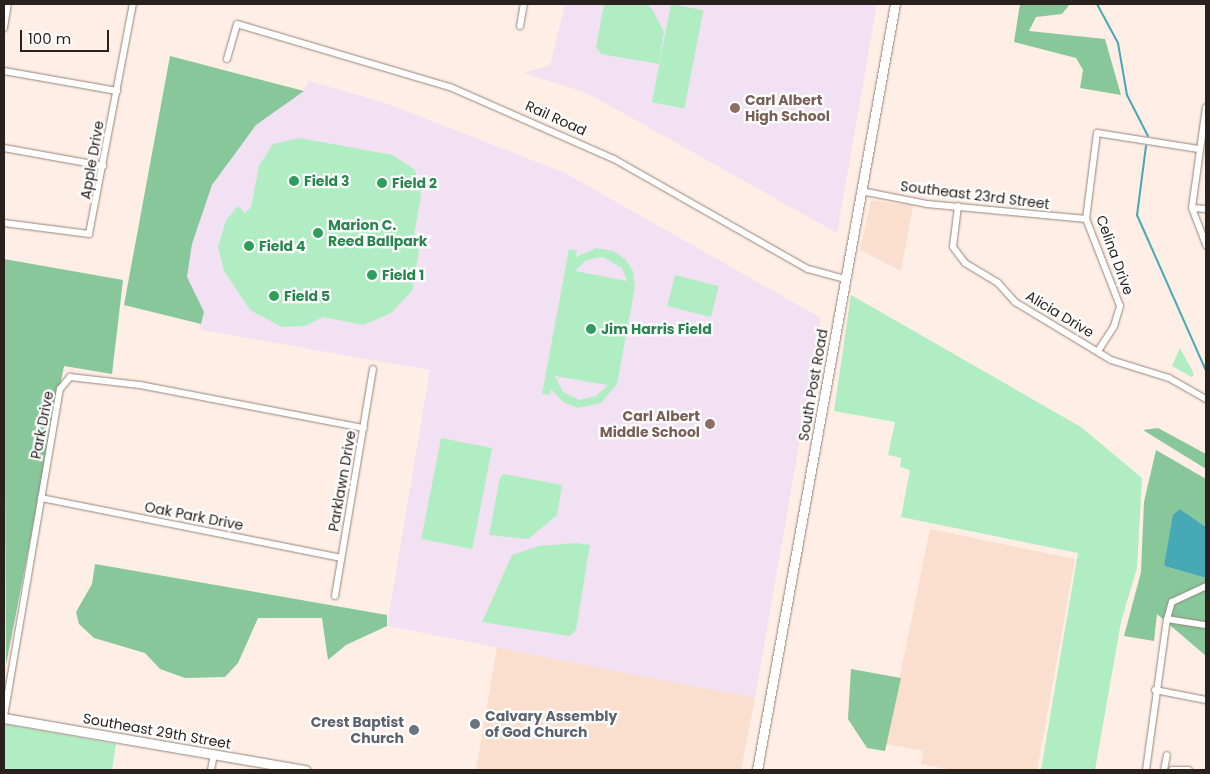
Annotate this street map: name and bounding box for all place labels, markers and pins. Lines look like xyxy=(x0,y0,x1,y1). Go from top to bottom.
place label: Carl Albert High School xyxy=(745,92,830,124)
marker: Carl Albert High School xyxy=(729,102,741,114)
place label: Field 3 xyxy=(304,173,349,189)
marker: Field 3 xyxy=(288,175,300,187)
place label: Field 2 xyxy=(392,175,437,191)
marker: Field 2 xyxy=(376,177,388,189)
place label: Marion C. Reed Ballpark xyxy=(328,217,427,250)
marker: Marion C. Reed Ballpark xyxy=(312,227,324,239)
place label: Field 4 xyxy=(259,238,305,254)
marker: Field 4 xyxy=(243,240,255,252)
place label: Field 1 xyxy=(382,267,424,283)
marker: Field 1 xyxy=(366,269,378,281)
place label: Field 5 xyxy=(284,288,330,304)
marker: Field 5 xyxy=(268,290,280,302)
place label: Jim Harris Field xyxy=(601,321,712,337)
marker: Jim Harris Field xyxy=(585,323,597,335)
place label: Carl Albert Middle School xyxy=(600,408,700,441)
marker: Carl Albert Middle School xyxy=(704,418,716,430)
place label: Calvary Assembly of God Church xyxy=(485,708,617,740)
place label: Crest Baptist Church xyxy=(311,714,404,746)
marker: Calvary Assembly of God Church xyxy=(469,718,481,730)
marker: Crest Baptist Church xyxy=(408,724,420,736)

